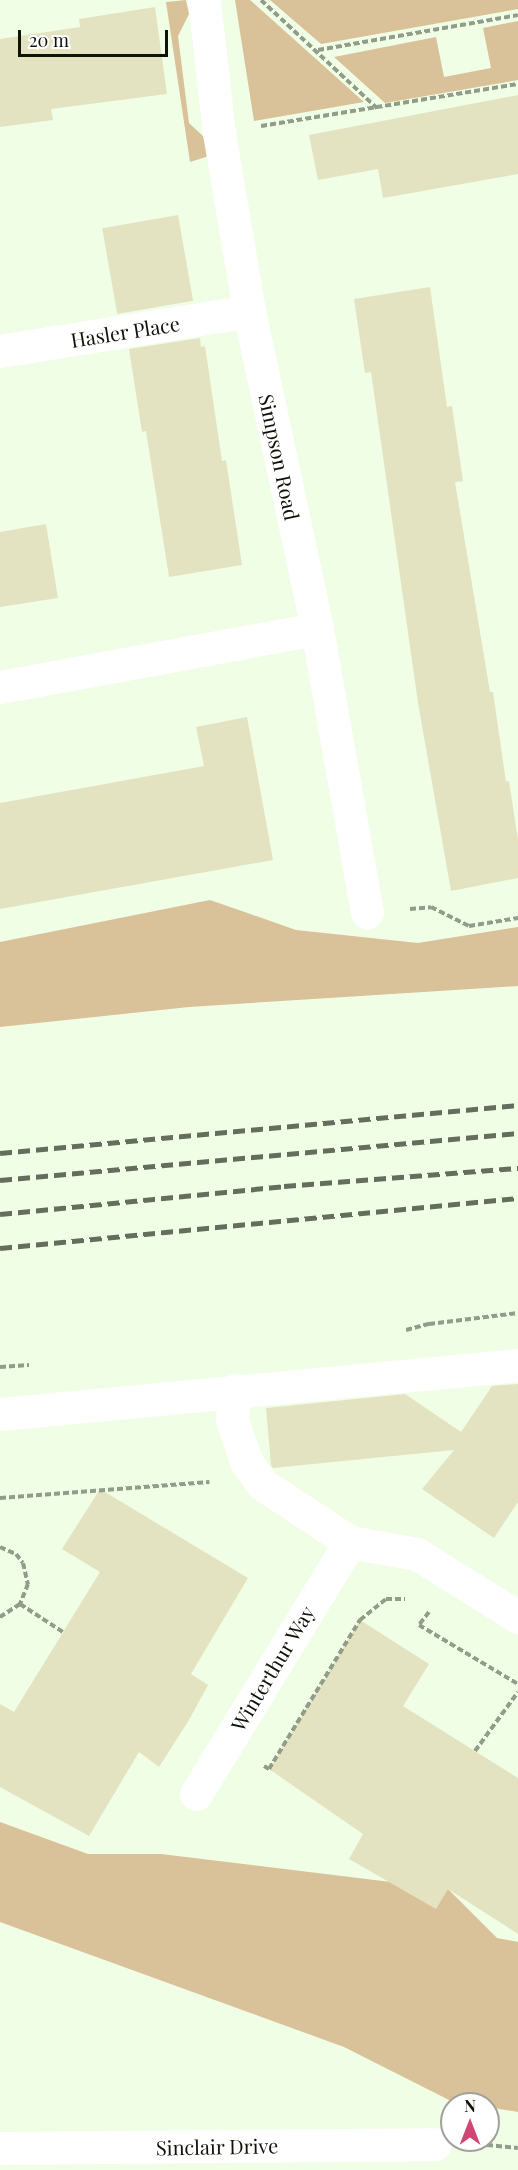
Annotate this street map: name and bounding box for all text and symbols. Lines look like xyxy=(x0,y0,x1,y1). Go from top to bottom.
scale bar xyxy=(21,18,171,56)
text: 20 m xyxy=(29,28,69,52)
street label: Hasler Place xyxy=(69,311,181,351)
street label: Simpson Road xyxy=(255,392,305,522)
street label: Winterthur Way xyxy=(225,1601,319,1735)
north arrow xyxy=(440,2092,500,2152)
text: N xyxy=(464,2095,476,2116)
street label: Sinclair Drive xyxy=(155,2133,279,2159)

